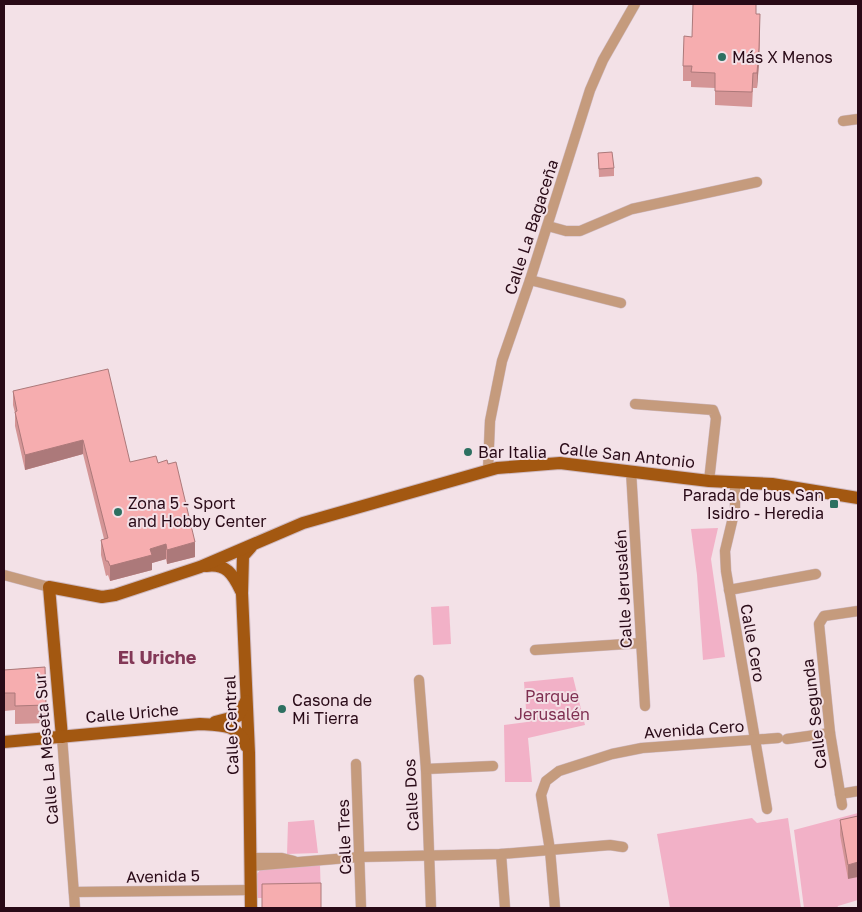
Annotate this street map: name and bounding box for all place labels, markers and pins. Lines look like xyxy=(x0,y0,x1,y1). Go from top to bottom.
place label: Más X Menos xyxy=(732,47,833,67)
marker: Más X Menos xyxy=(716,51,728,63)
place label: Bar Italia xyxy=(478,442,547,462)
marker: Bar Italia xyxy=(462,446,474,458)
place label: Parada de bus San Isidro - Heredia xyxy=(682,485,824,523)
place label: Zona 5 - Sport and Hobby Center xyxy=(128,493,267,531)
marker: Parada de bus San Isidro - Heredia xyxy=(828,498,840,510)
marker: Zona 5 - Sport and Hobby Center xyxy=(112,506,124,518)
place label: Casona de Mi Tierra xyxy=(292,690,372,728)
marker: Casona de Mi Tierra xyxy=(276,703,288,715)

